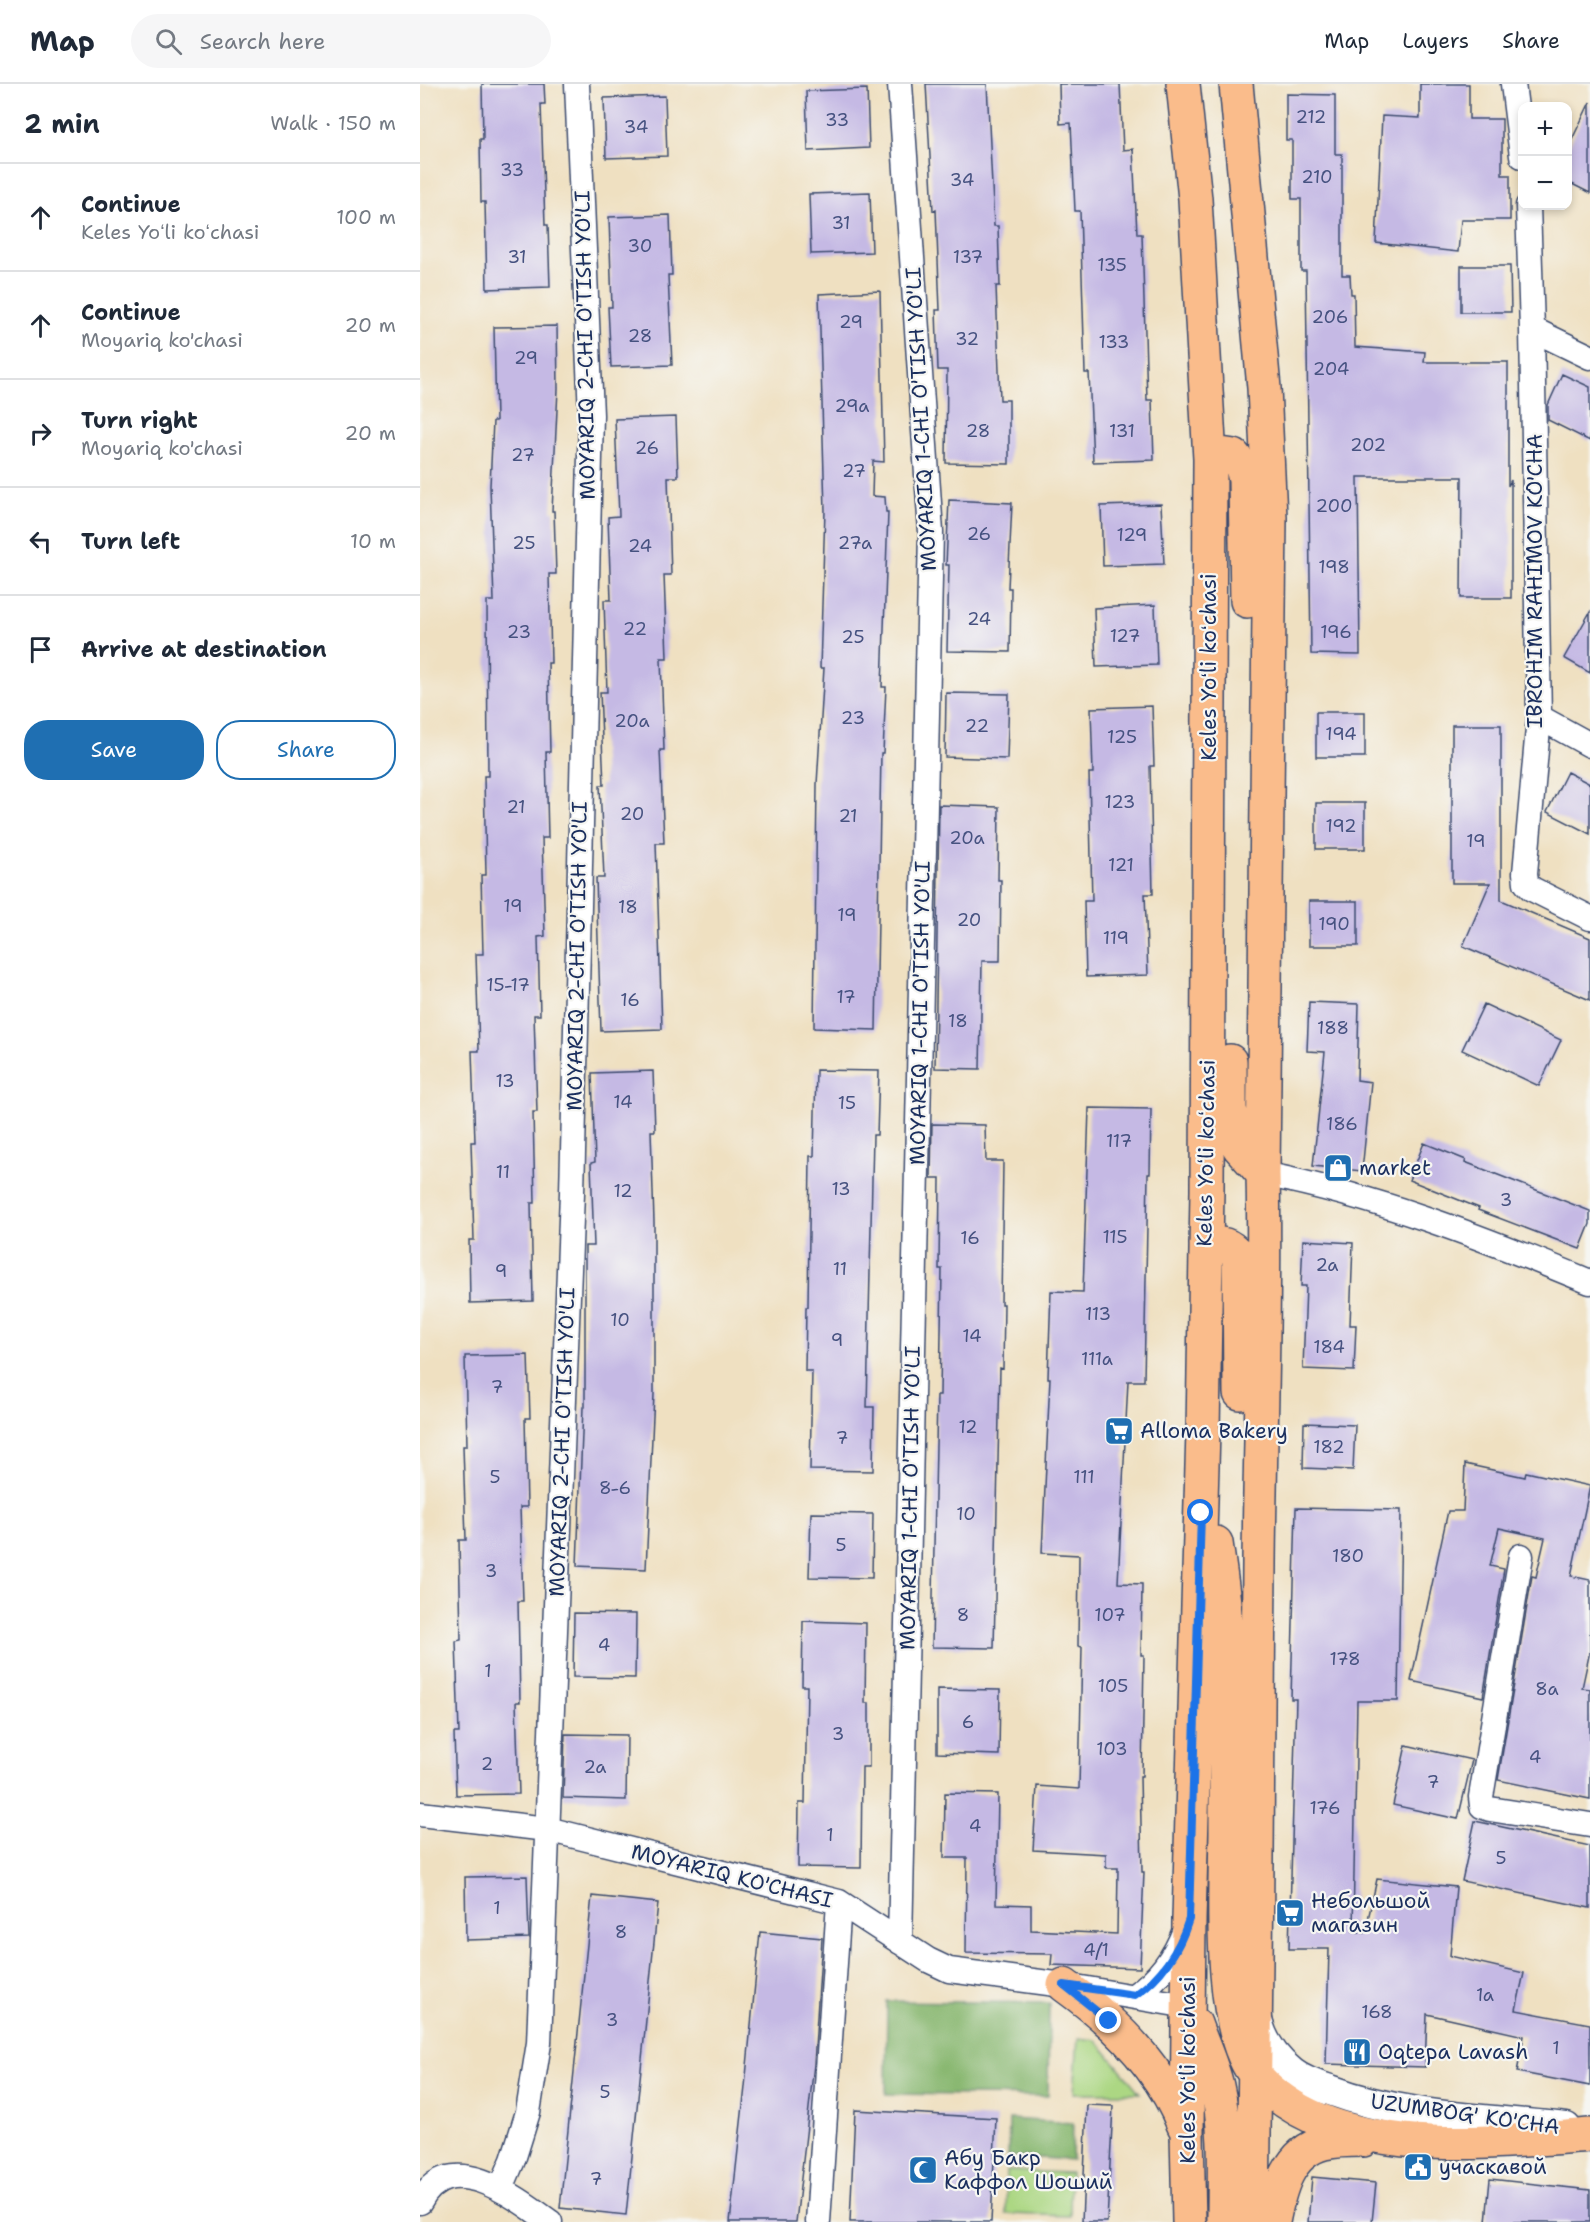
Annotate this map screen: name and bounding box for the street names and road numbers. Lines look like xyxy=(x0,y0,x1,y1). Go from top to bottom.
street label: MOYARIQ 2-CHI O'TISH YO'LI xyxy=(568,190,602,500)
street label: MOYARIQ 1-CHI O'TISH YO'LI xyxy=(899,266,943,572)
street label: IBROHIM RAHIMOV KO'CHA xyxy=(1521,434,1549,728)
street label: Keles Yoʻli koʻchasi xyxy=(1195,573,1223,761)
street label: MOYARIQ 2-CHI O'TISH YO'LI xyxy=(560,801,594,1111)
street label: MOYARIQ 1-CHI O'TISH YO'LI xyxy=(903,861,937,1165)
street label: Keles Yoʻli koʻchasi xyxy=(1190,1059,1222,1247)
street label: MOYARIQ 2-CHI O'TISH YO'LI xyxy=(543,1287,581,1597)
street label: MOYARIQ 1-CHI O'TISH YO'LI xyxy=(893,1346,927,1650)
street label: MOYARIQ KO'CHASI xyxy=(628,1837,836,1915)
street label: Keles Yoʻli koʻchasi xyxy=(1174,1976,1202,2164)
street label: UZUMBOG' KO'CHA xyxy=(1369,2087,1561,2141)

